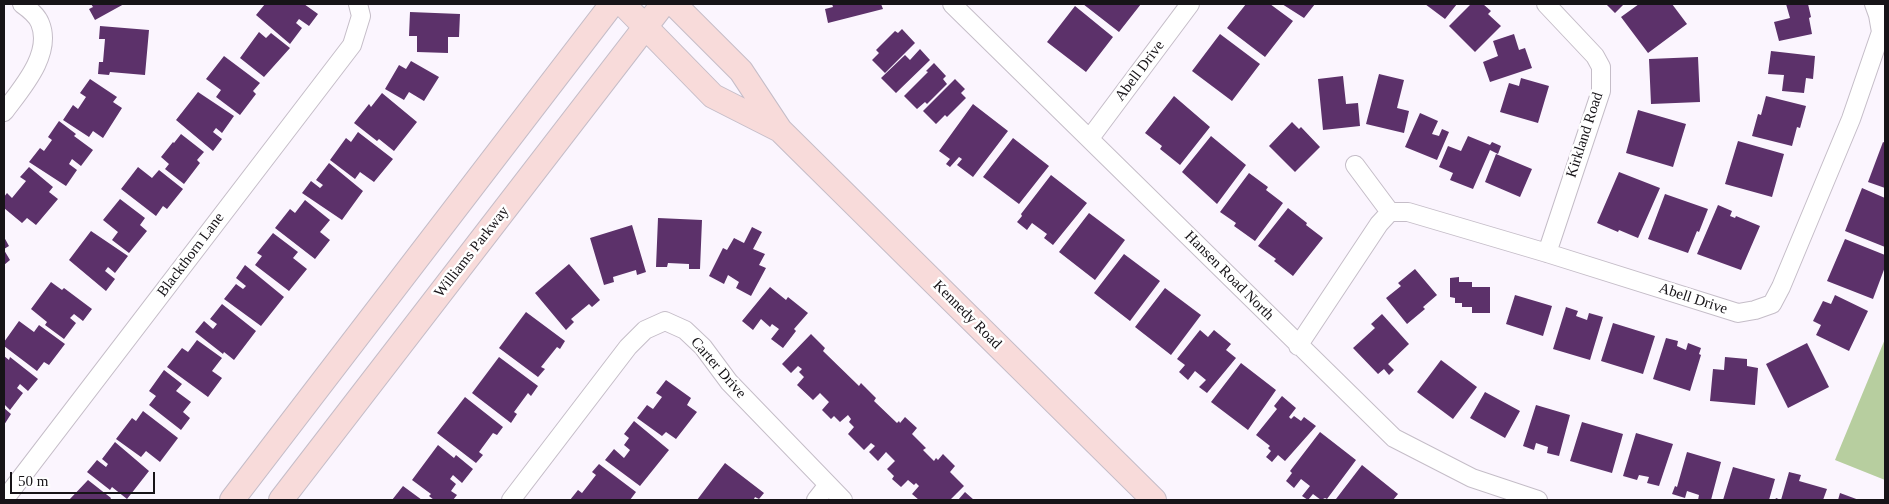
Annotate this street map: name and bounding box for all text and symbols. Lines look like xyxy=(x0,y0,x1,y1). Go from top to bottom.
street label: Abell Drive xyxy=(1111,37,1169,105)
street label: Kirkland Road xyxy=(1563,90,1607,180)
street label: Williams Parkway xyxy=(431,203,513,301)
street label: Blackthorn Lane xyxy=(154,210,228,300)
street label: Hansen Road North xyxy=(1181,228,1277,324)
street label: Kennedy Road xyxy=(929,277,1005,353)
street label: Abell Drive xyxy=(1656,279,1730,319)
street label: Carter Drive xyxy=(686,334,750,402)
scale bar xyxy=(12,462,158,494)
text: 50 m xyxy=(18,473,48,489)

